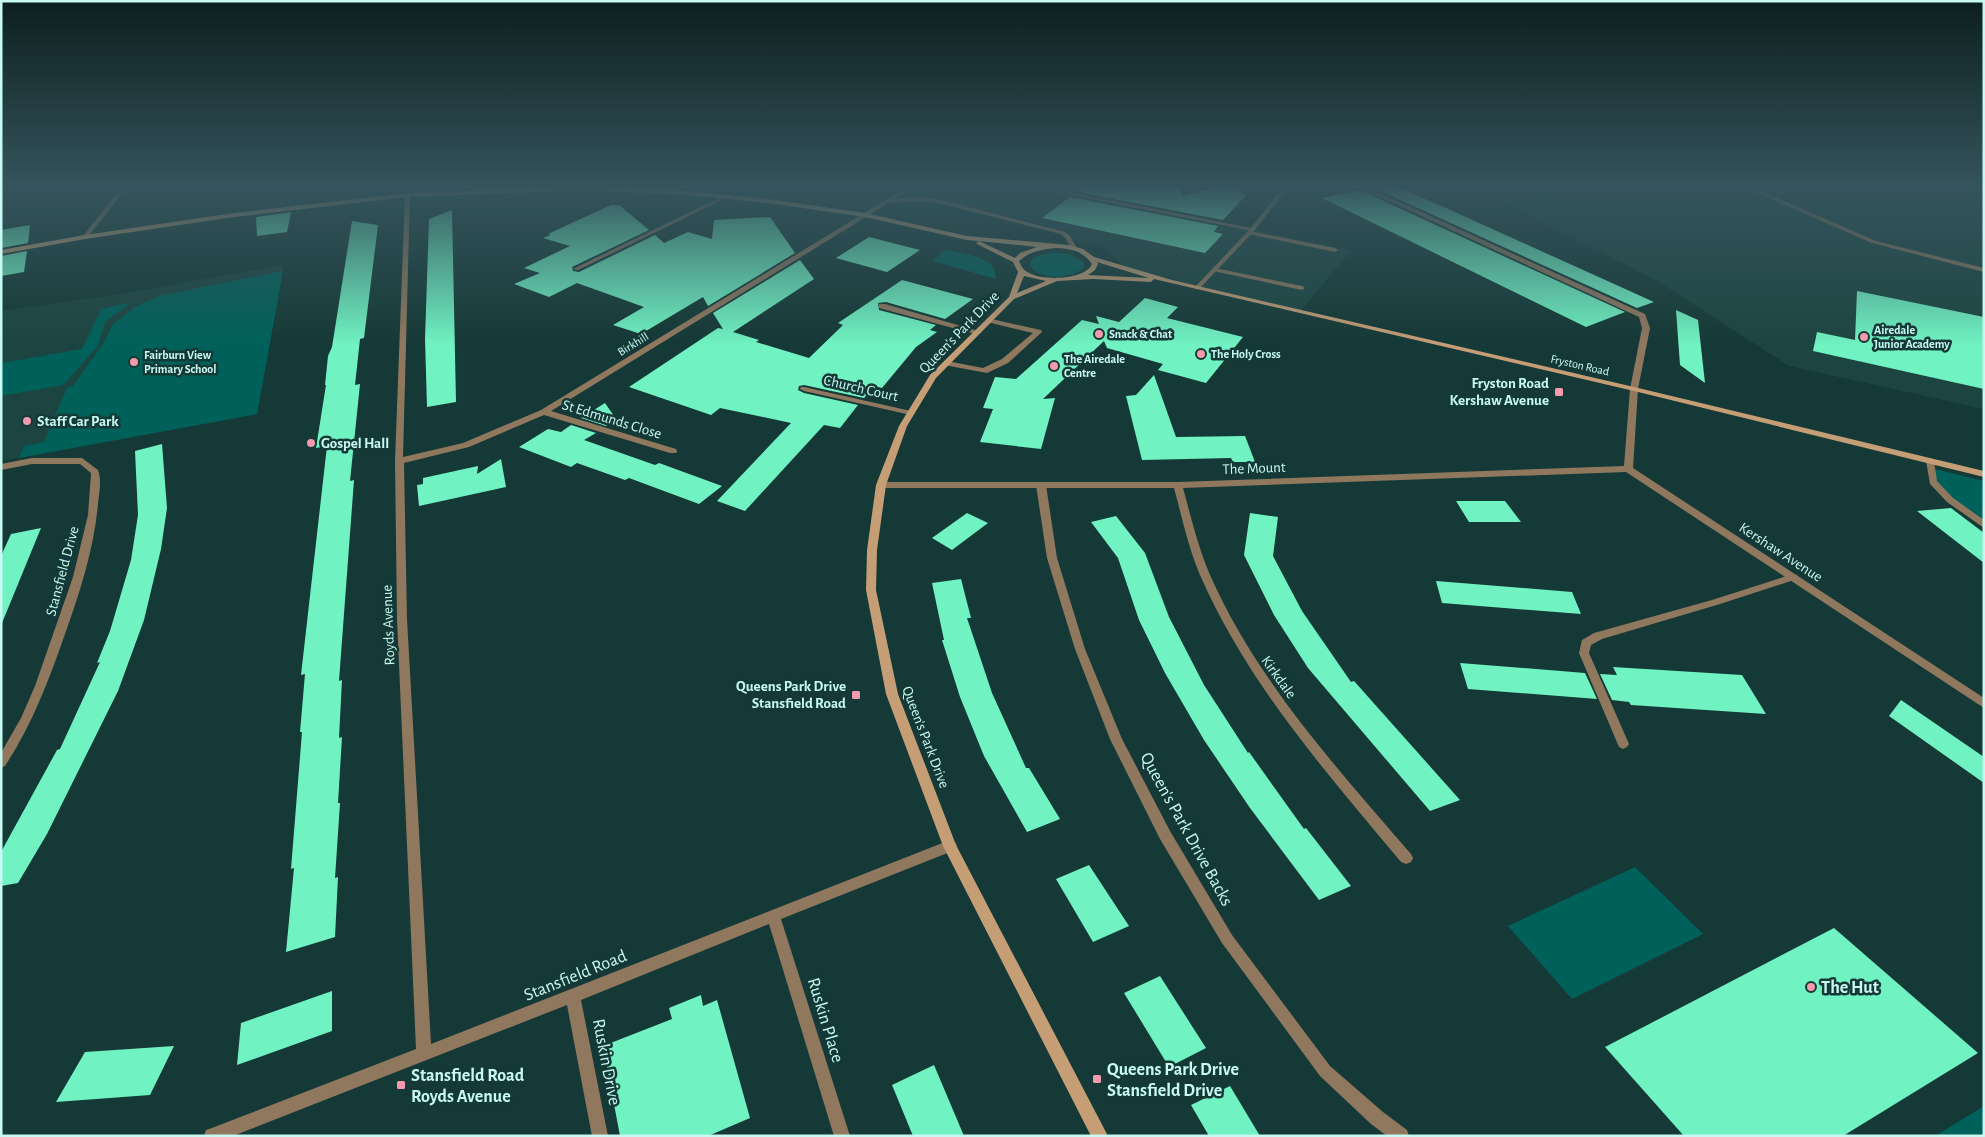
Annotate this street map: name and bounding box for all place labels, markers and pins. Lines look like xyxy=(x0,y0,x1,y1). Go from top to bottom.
place label: Airedale Junior Academy xyxy=(1874,324,1950,351)
marker: Snack & Chat xyxy=(1093,328,1105,340)
place label: Snack & Chat xyxy=(1109,328,1172,340)
marker: Airedale Junior Academy xyxy=(1858,331,1870,343)
marker: The Holy Cross xyxy=(1195,348,1207,360)
place label: The Holy Cross xyxy=(1211,348,1281,361)
place label: Fairburn View Primary School xyxy=(144,349,216,376)
place label: The Airedale Centre xyxy=(1064,353,1125,379)
marker: Fairburn View Primary School xyxy=(128,356,140,368)
marker: The Airedale Centre xyxy=(1048,360,1060,372)
place label: Fryston Road Kershaw Avenue xyxy=(1450,376,1549,408)
marker: Fryston Road Kershaw Avenue xyxy=(1553,386,1565,398)
place label: Staff Car Park xyxy=(37,414,119,429)
marker: Staff Car Park xyxy=(21,415,33,427)
place label: Gospel Hall xyxy=(321,436,389,451)
marker: Gospel Hall xyxy=(305,437,317,449)
place label: Queens Park Drive Stansfield Road xyxy=(736,679,846,711)
marker: Queens Park Drive Stansfield Road xyxy=(850,689,862,701)
place label: The Hut xyxy=(1821,979,1879,997)
marker: The Hut xyxy=(1805,981,1817,993)
place label: Queens Park Drive Stansfield Drive xyxy=(1107,1061,1239,1100)
place label: Stansfield Road Royds Avenue xyxy=(411,1067,525,1106)
marker: Queens Park Drive Stansfield Drive xyxy=(1091,1073,1103,1085)
marker: Stansfield Road Royds Avenue xyxy=(395,1079,407,1091)

